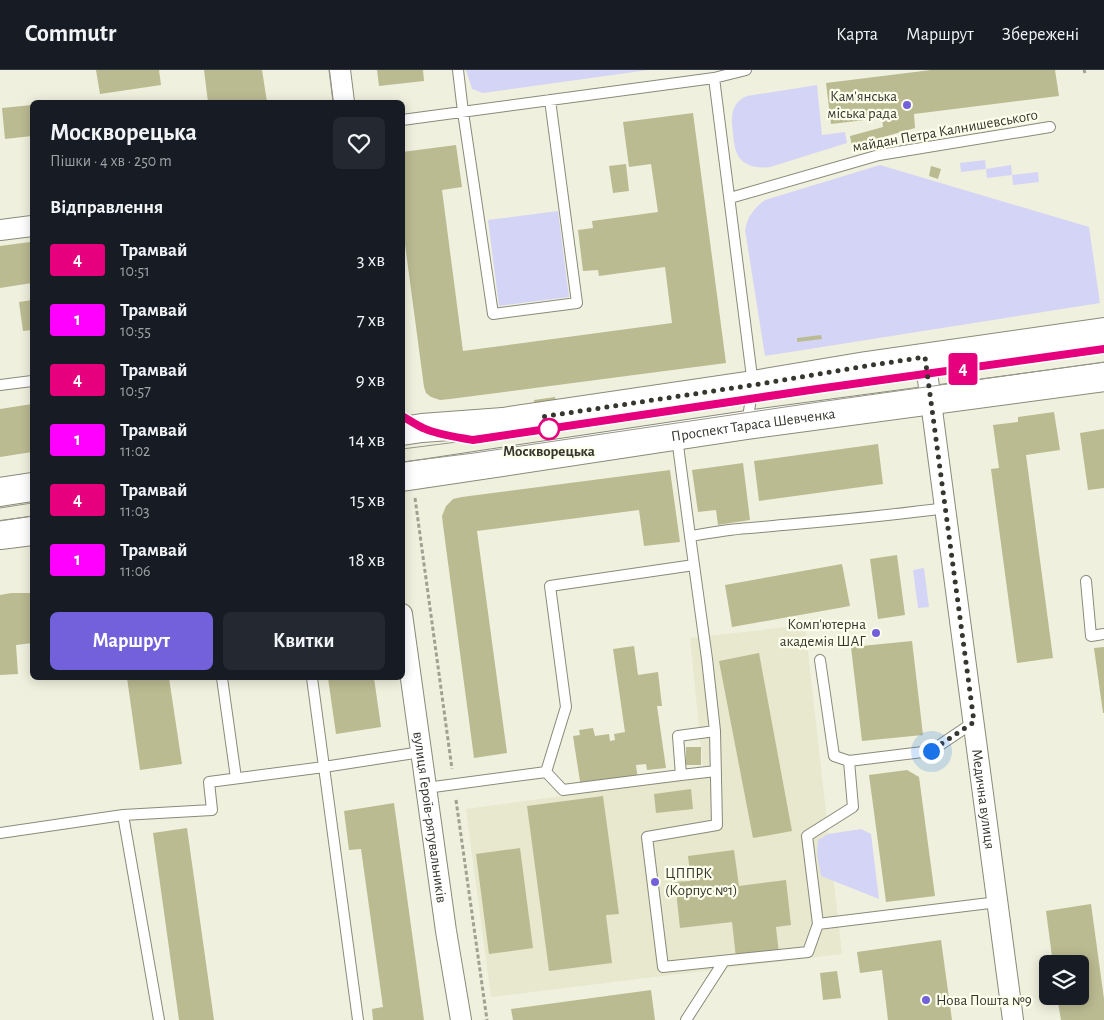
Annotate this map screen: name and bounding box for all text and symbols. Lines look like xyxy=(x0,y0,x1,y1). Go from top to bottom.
text: Commutr xyxy=(25,22,116,46)
text: Карта xyxy=(836,26,878,44)
text: Маршрут xyxy=(906,26,974,44)
text: Збережені xyxy=(1002,26,1079,44)
place label: Кам'янська міська рада xyxy=(827,89,897,121)
marker: Кам'янська міська рада xyxy=(901,99,913,111)
street label: майдан Петра Калнишевського xyxy=(851,107,1039,155)
button: heart xyxy=(333,117,385,169)
text: Москворецька xyxy=(50,121,197,145)
text: Пішки · 4 хв · 250 m xyxy=(50,153,172,169)
text: Відправлення xyxy=(50,198,163,217)
text: Трамвай xyxy=(120,241,187,260)
text: 4 xyxy=(73,251,82,269)
text: 3 хв xyxy=(357,251,385,270)
text: 10:51 xyxy=(120,263,150,279)
text: Трамвай xyxy=(120,301,187,320)
text: 1 xyxy=(74,311,81,329)
text: 7 хв xyxy=(357,311,385,330)
text: 10:55 xyxy=(120,323,151,339)
line badge: 4 xyxy=(947,353,979,385)
text: 4 xyxy=(958,360,968,378)
text: Трамвай xyxy=(120,361,187,380)
text: 4 xyxy=(73,371,82,389)
text: 9 хв xyxy=(356,371,385,390)
text: 10:57 xyxy=(120,383,151,399)
street label: Проспект Тараса Шевченка xyxy=(670,406,836,444)
marker: Москворецька xyxy=(538,418,560,440)
text: Трамвай xyxy=(120,421,187,440)
text: 1 xyxy=(74,431,81,449)
text: 14 хв xyxy=(349,431,385,450)
text: 11:02 xyxy=(120,443,150,459)
place label: Москворецька xyxy=(503,444,595,459)
text: Трамвай xyxy=(120,481,187,500)
text: 4 xyxy=(73,491,82,509)
text: 15 хв xyxy=(350,491,385,510)
text: 11:03 xyxy=(120,503,150,519)
text: Трамвай xyxy=(120,541,187,560)
text: 1 xyxy=(74,551,81,569)
text: 18 хв xyxy=(349,551,385,570)
text: 11:06 xyxy=(120,563,151,579)
button: Маршрут xyxy=(50,612,213,670)
button: Квитки xyxy=(223,612,385,670)
place label: Комп'ютерна академія ШАГ xyxy=(780,617,866,649)
marker: Комп'ютерна академія ШАГ xyxy=(870,627,882,639)
street label: вулиця Героїв-рятувальників xyxy=(411,730,449,904)
your location xyxy=(919,739,944,764)
street label: Медична вулиця xyxy=(970,748,998,850)
place label: ЦППРК (Корпус №1) xyxy=(665,866,738,898)
marker: ЦППРК (Корпус №1) xyxy=(649,876,661,888)
map controls xyxy=(1039,955,1089,1005)
button: layers xyxy=(1039,955,1089,1005)
place label: Нова Пошта №9 xyxy=(936,993,1032,1008)
marker: Нова Пошта №9 xyxy=(920,994,932,1006)

